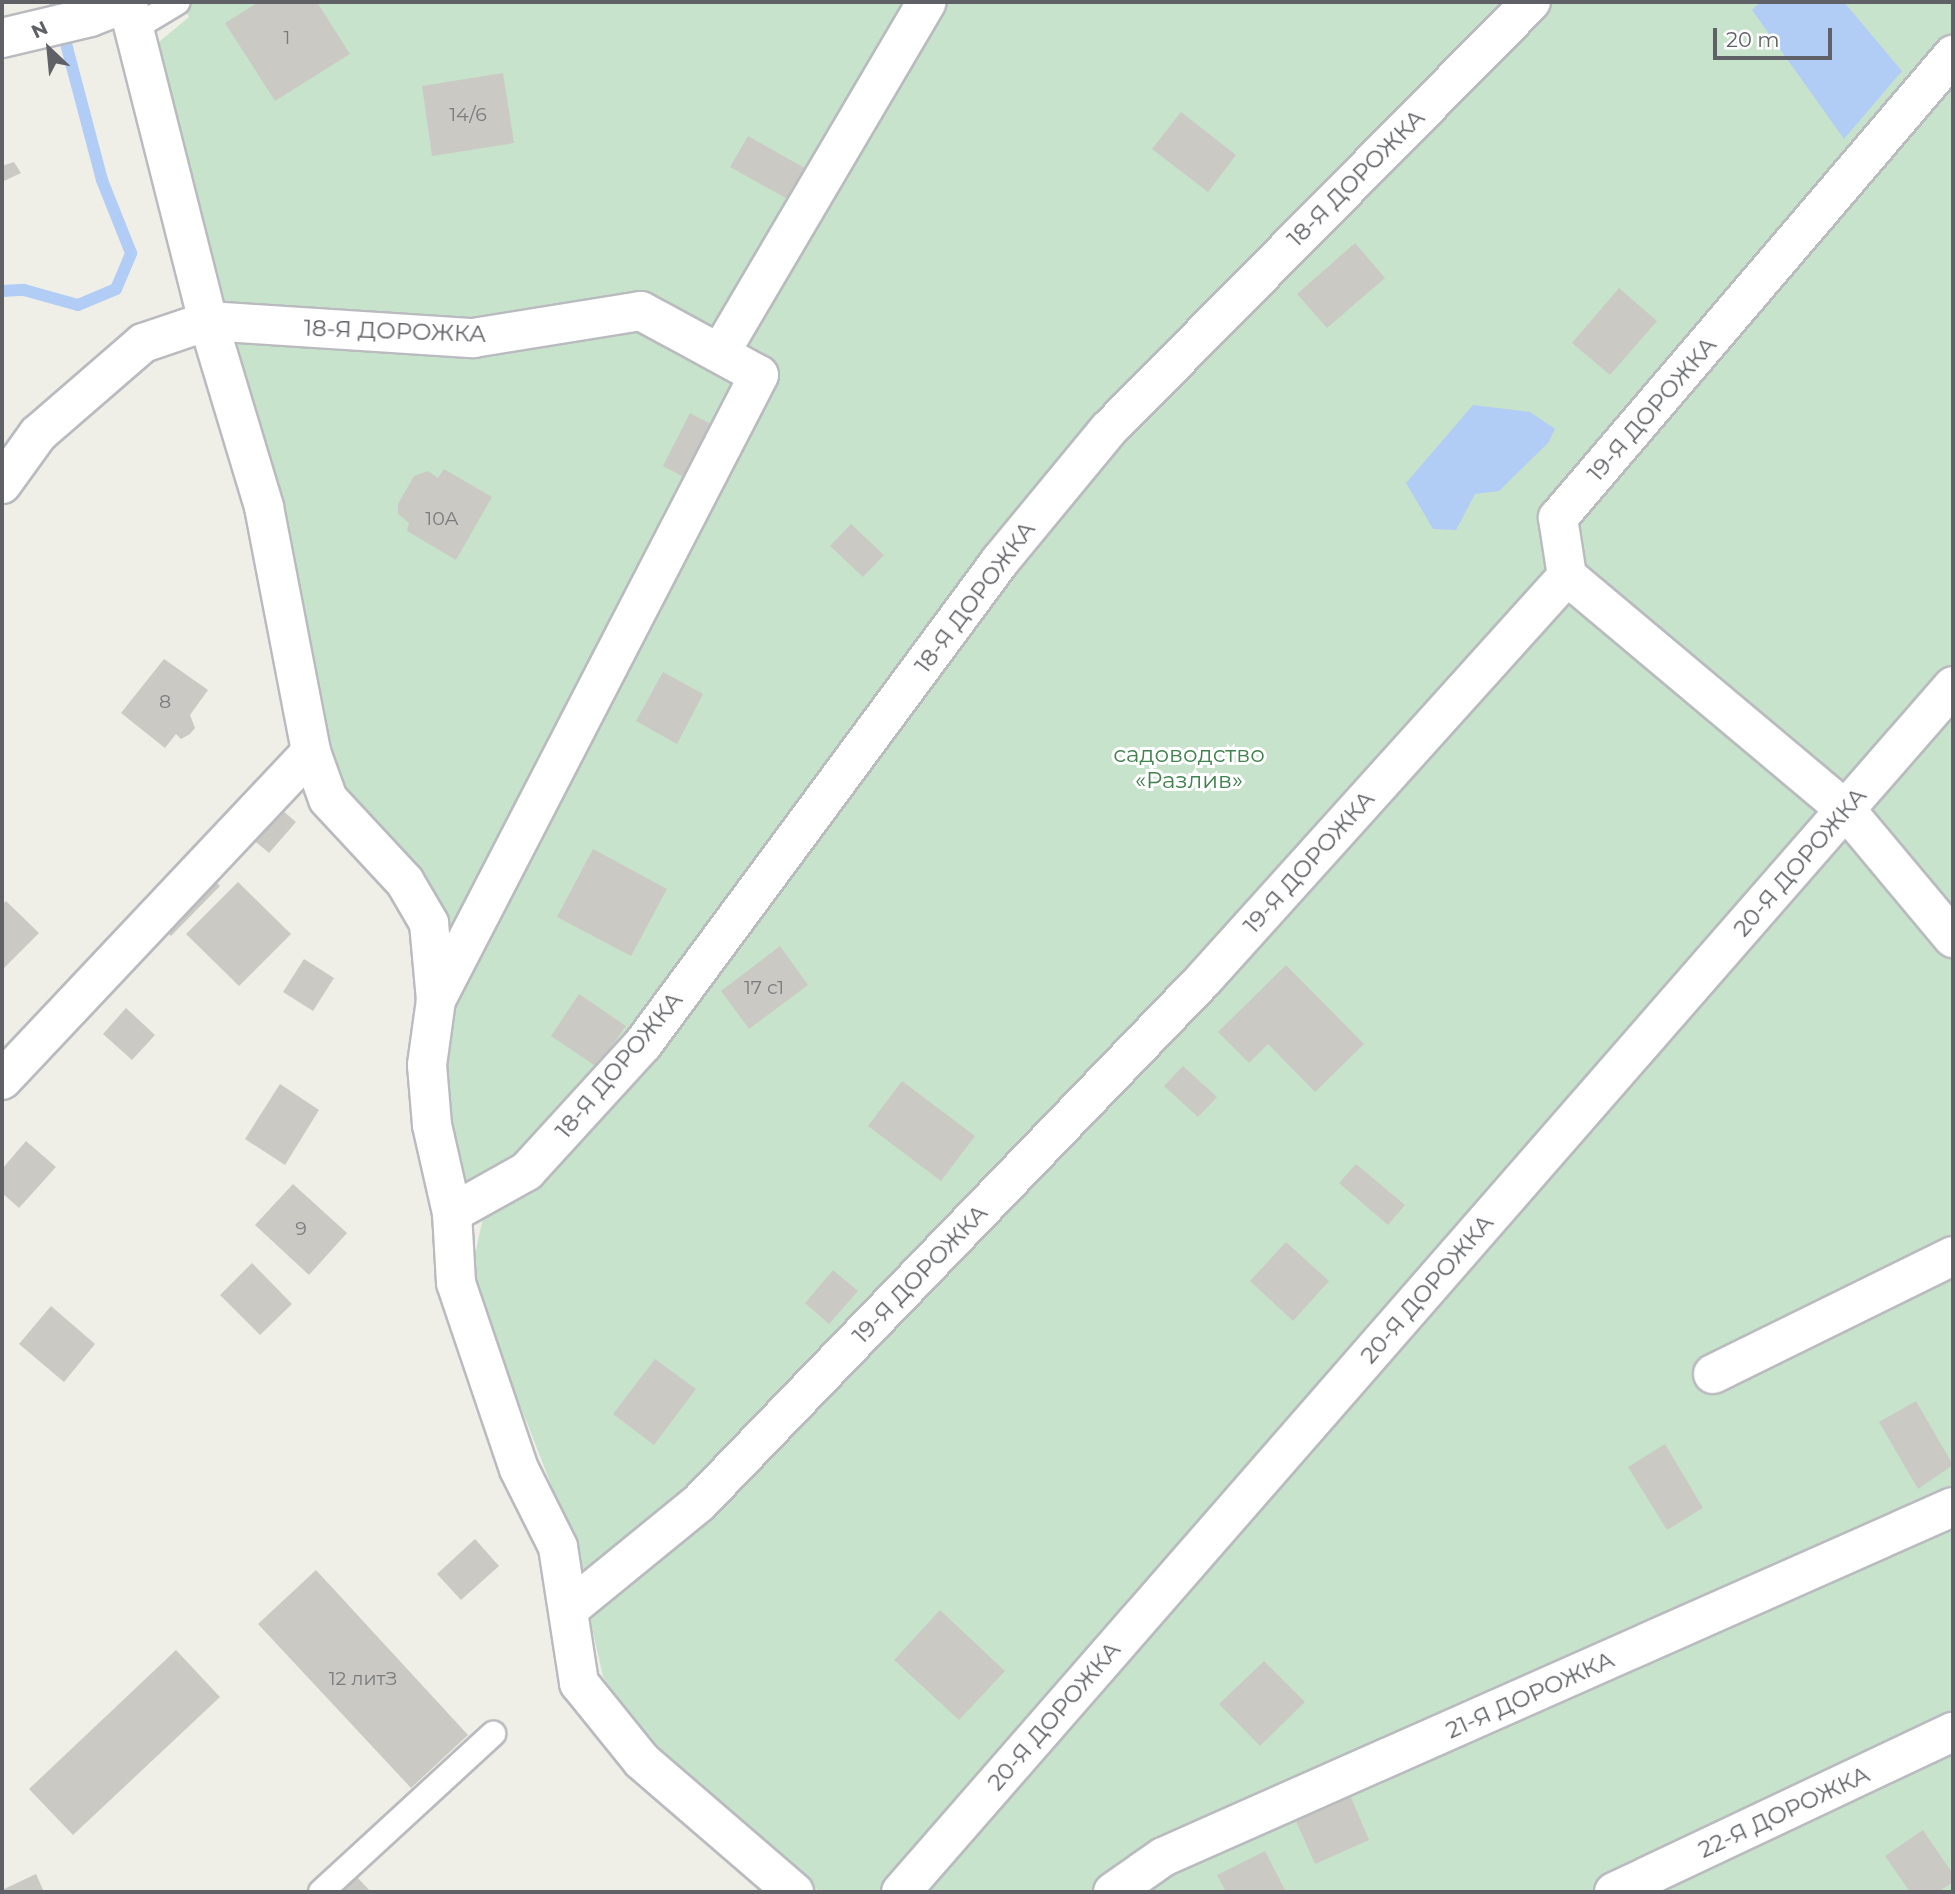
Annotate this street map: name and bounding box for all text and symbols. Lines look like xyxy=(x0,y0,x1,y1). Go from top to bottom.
north arrow xyxy=(14,14,84,84)
scale bar xyxy=(1717,14,1836,58)
text: N xyxy=(28,16,52,43)
house number: 1 xyxy=(284,27,290,49)
text: 20 m xyxy=(1726,27,1780,52)
house number: 14/6 xyxy=(449,104,487,126)
street label: 18-Я ДОРОЖКА xyxy=(1282,104,1430,252)
street label: 18-Я ДОРОЖКА xyxy=(303,314,487,348)
street label: 19-Я ДОРОЖКА xyxy=(1582,331,1722,487)
house number: 10А xyxy=(425,508,459,530)
street label: 18-Я ДОРОЖКА xyxy=(909,516,1041,678)
house number: 8 xyxy=(159,691,171,713)
park label: садоводство «Разлив» xyxy=(1113,740,1265,794)
street label: 20-Я ДОРОЖКА xyxy=(1728,782,1872,942)
street label: 19-Я ДОРОЖКА xyxy=(1238,785,1380,939)
house number: 17 с1 xyxy=(744,977,784,999)
street label: 18-Я ДОРОЖКА xyxy=(550,986,688,1144)
street label: 19-Я ДОРОЖКА xyxy=(847,1199,993,1349)
street label: 20-Я ДОРОЖКА xyxy=(1355,1209,1499,1369)
house number: 9 xyxy=(295,1218,307,1240)
street label: 20-Я ДОРОЖКА xyxy=(982,1636,1126,1796)
street label: 21-Я ДОРОЖКА xyxy=(1442,1646,1618,1744)
house number: 12 литЗ xyxy=(329,1668,397,1690)
street label: 22-Я ДОРОЖКА xyxy=(1694,1760,1874,1864)

